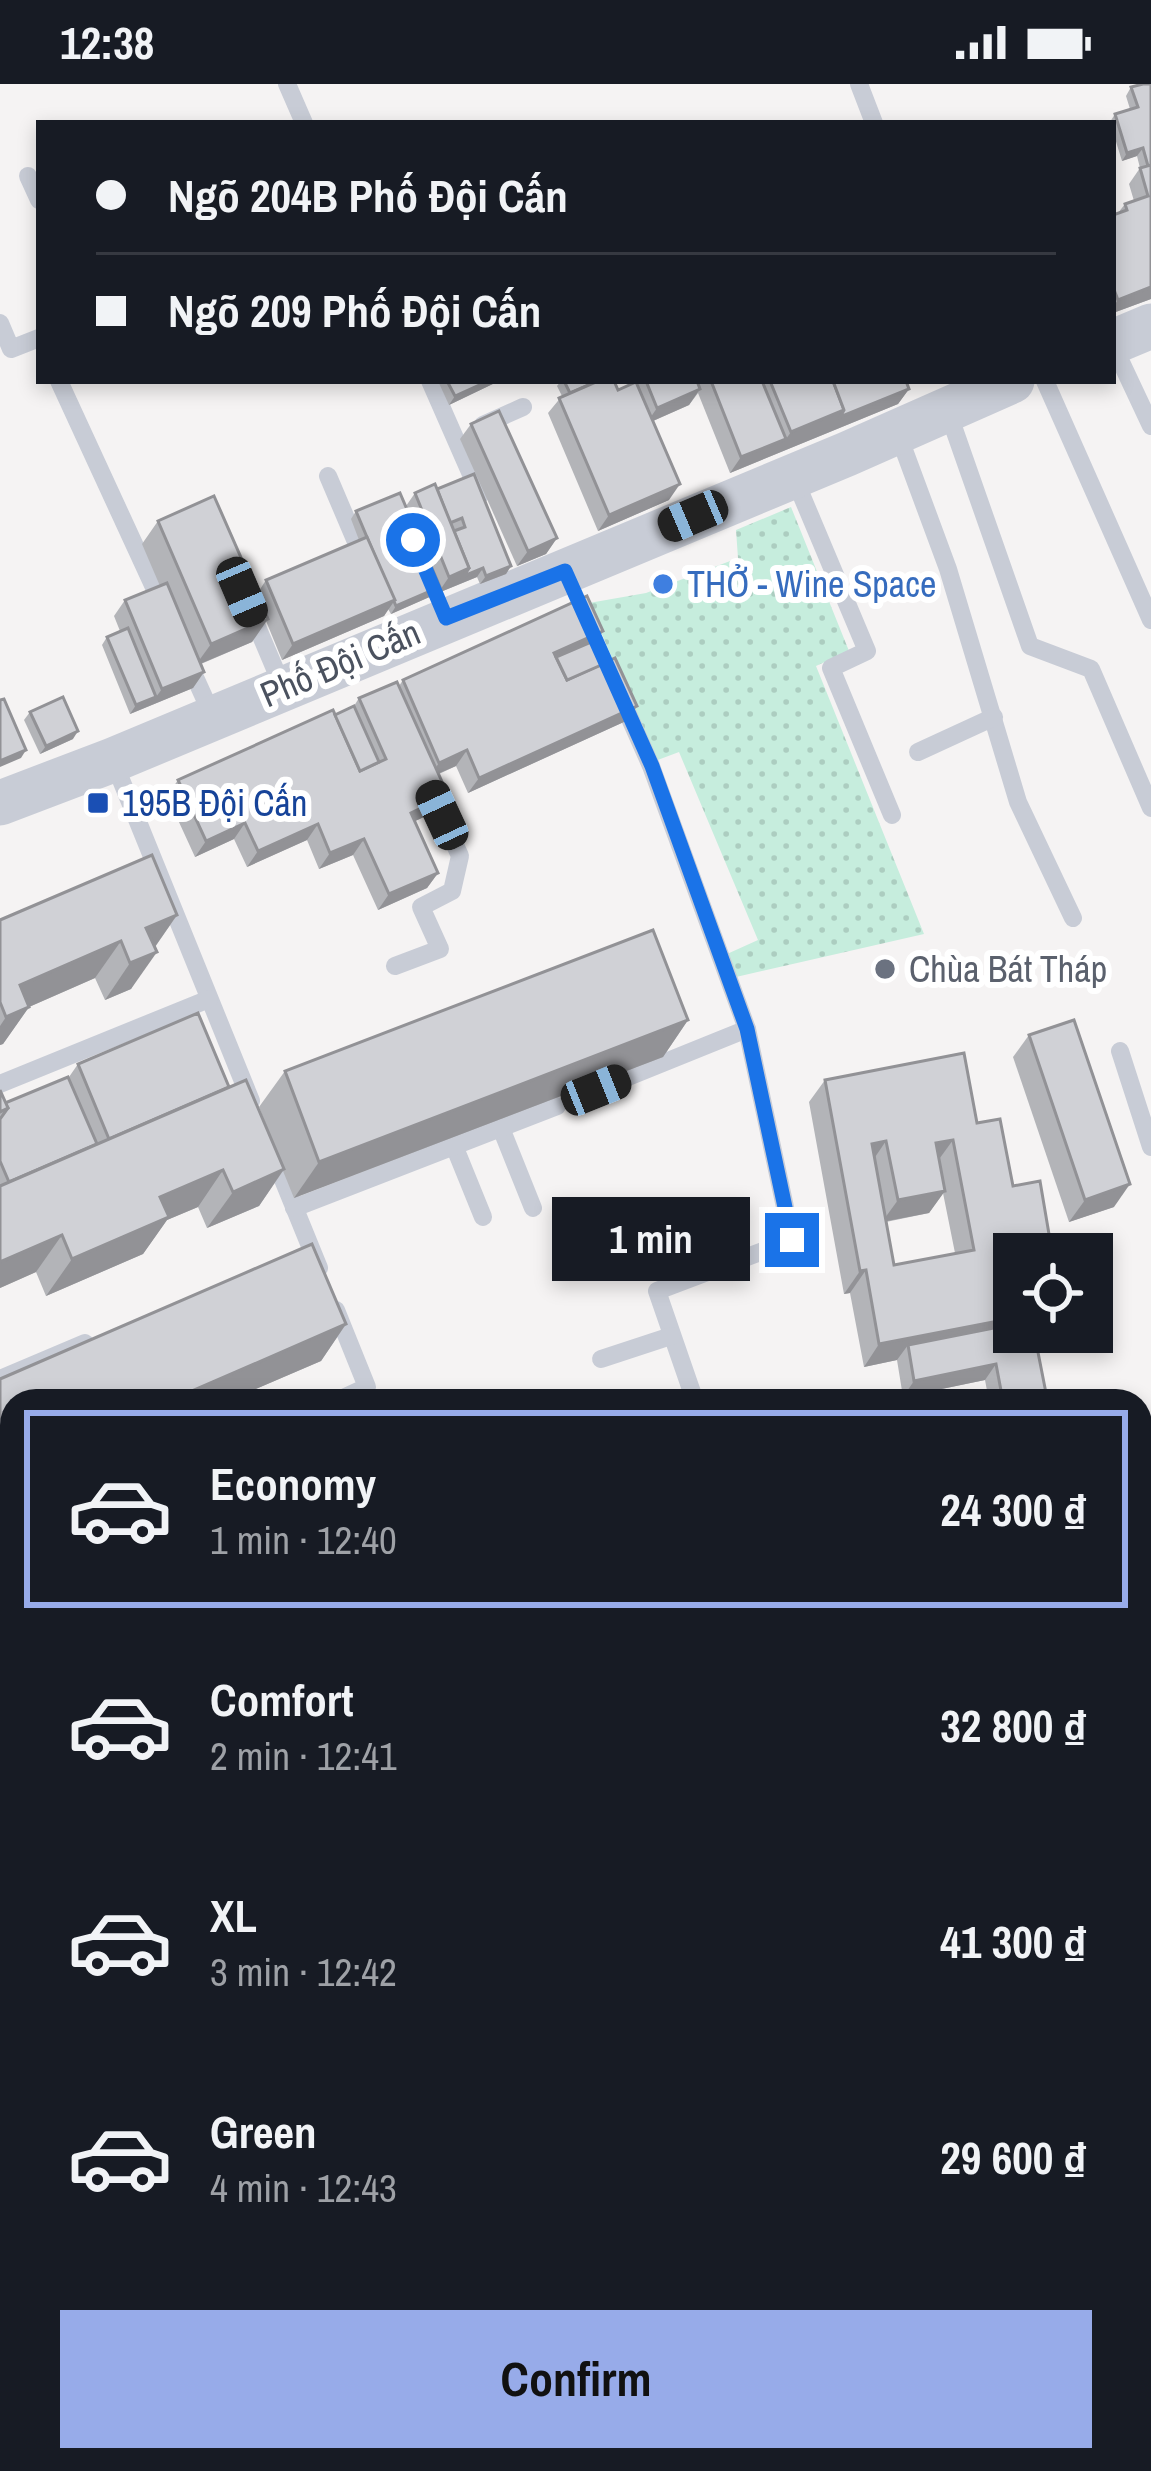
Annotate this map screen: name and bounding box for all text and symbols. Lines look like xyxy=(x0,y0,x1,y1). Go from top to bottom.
text: 12:38 xyxy=(60,12,154,73)
text: Ngõ 204B Phố Đội Cấn xyxy=(168,165,568,226)
text: Ngõ 209 Phố Đội Cấn xyxy=(168,280,541,341)
car xyxy=(653,485,733,547)
route start xyxy=(386,513,440,567)
car xyxy=(211,552,273,632)
place label: THỞ - Wine Space xyxy=(687,560,936,608)
marker: THỞ - Wine Space xyxy=(650,571,676,597)
street label: Phố Đội Cấn xyxy=(253,608,427,718)
car xyxy=(410,775,474,855)
place label: 195B Đội Cấn xyxy=(122,779,307,827)
marker: 195B Đội Cấn xyxy=(85,790,111,816)
place label: Chùa Bát Tháp xyxy=(909,945,1107,993)
marker: Chùa Bát Tháp xyxy=(872,956,898,982)
car xyxy=(556,1060,636,1120)
callout: 1 min xyxy=(552,1198,750,1282)
text: 1 min xyxy=(609,1213,693,1265)
route end xyxy=(765,1213,819,1267)
map controls xyxy=(993,1233,1113,1353)
button: locate xyxy=(993,1233,1113,1353)
text: Economy xyxy=(210,1453,376,1514)
icon: car xyxy=(66,1455,174,1563)
text: 24 300 ₫ xyxy=(940,1479,1086,1540)
text: 1 min · 12:40 xyxy=(210,1514,397,1566)
text: Comfort xyxy=(210,1669,353,1730)
icon: car xyxy=(66,1671,174,1779)
text: 32 800 ₫ xyxy=(940,1695,1086,1756)
text: 2 min · 12:41 xyxy=(210,1730,397,1782)
text: XL xyxy=(210,1885,257,1946)
icon: car xyxy=(66,1887,174,1995)
text: 41 300 ₫ xyxy=(940,1911,1086,1972)
text: 3 min · 12:42 xyxy=(210,1946,397,1998)
text: Green xyxy=(210,2101,317,2162)
icon: car xyxy=(66,2103,174,2211)
text: 29 600 ₫ xyxy=(940,2127,1086,2188)
text: 4 min · 12:43 xyxy=(210,2162,397,2214)
button: Confirm xyxy=(60,2310,1092,2448)

